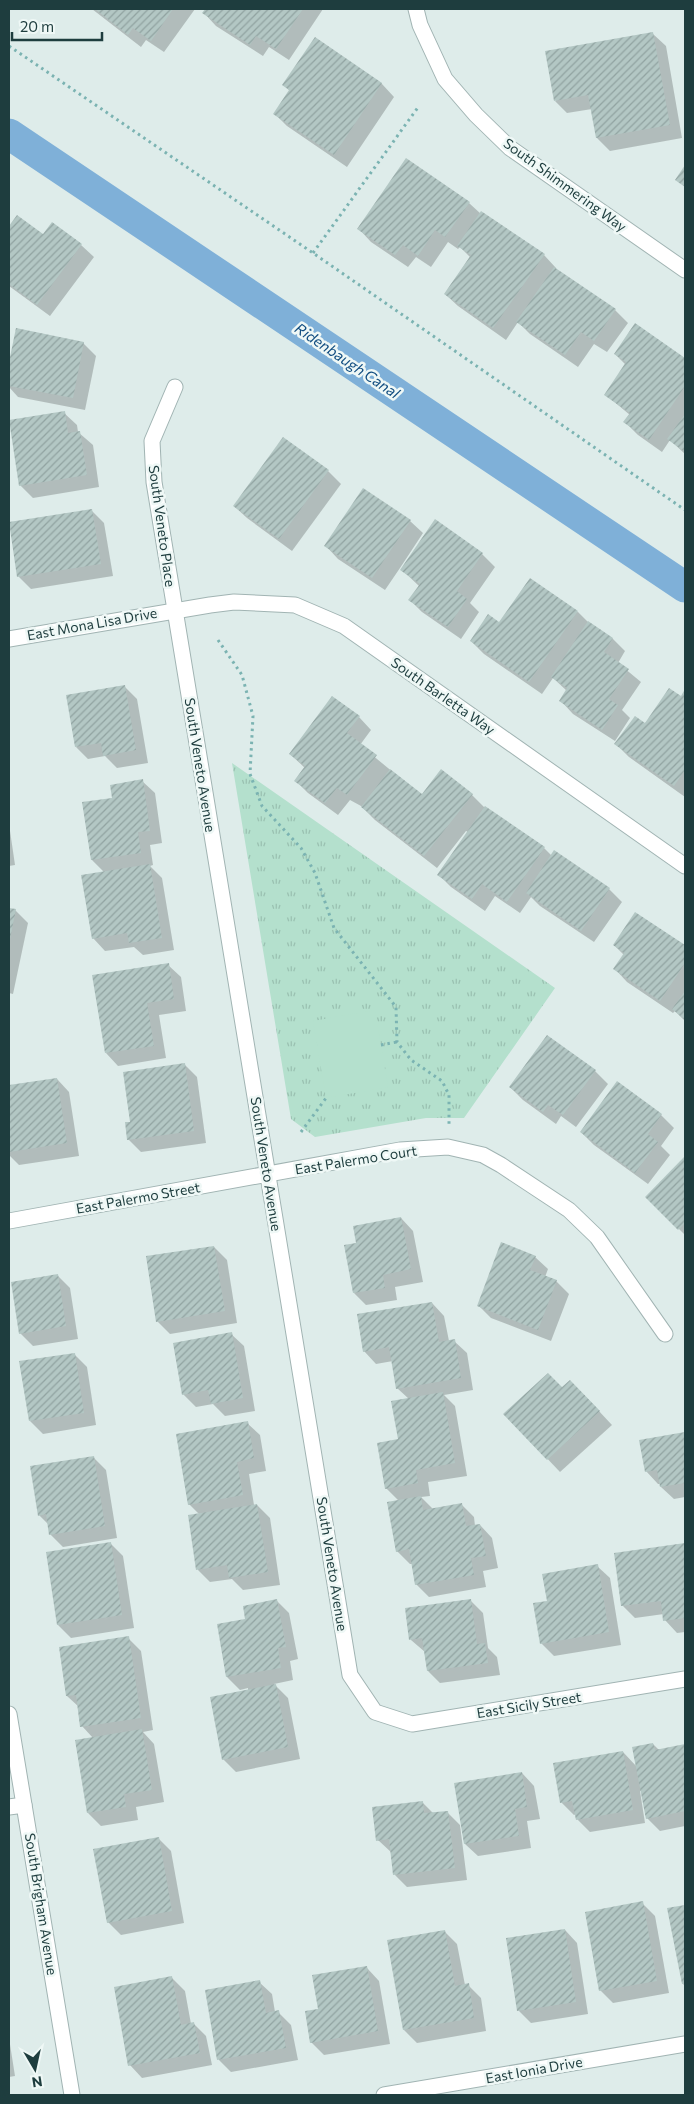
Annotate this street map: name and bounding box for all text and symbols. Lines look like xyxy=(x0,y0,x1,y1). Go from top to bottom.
scale bar xyxy=(12,10,102,42)
text: 20 m xyxy=(20,17,54,35)
street label: South Shimmering Way xyxy=(500,134,630,235)
water label: Ridenbaugh Canal xyxy=(292,319,404,402)
street label: South Veneto Place xyxy=(146,464,179,588)
street label: East Mona Lisa Drive xyxy=(25,604,158,643)
street label: South Barletta Way xyxy=(388,653,499,738)
street label: South Veneto Avenue xyxy=(181,697,219,833)
street label: South Veneto Avenue xyxy=(247,1096,285,1232)
street label: East Palermo Court xyxy=(294,1141,418,1178)
street label: East Palermo Street xyxy=(74,1178,202,1217)
street label: South Veneto Avenue xyxy=(313,1496,351,1632)
street label: East Sicily Street xyxy=(475,1688,583,1721)
street label: South Brigham Avenue xyxy=(22,1832,61,1976)
north arrow xyxy=(10,2044,60,2094)
street label: East Ionia Drive xyxy=(484,2053,584,2086)
text: N xyxy=(31,2073,44,2092)

